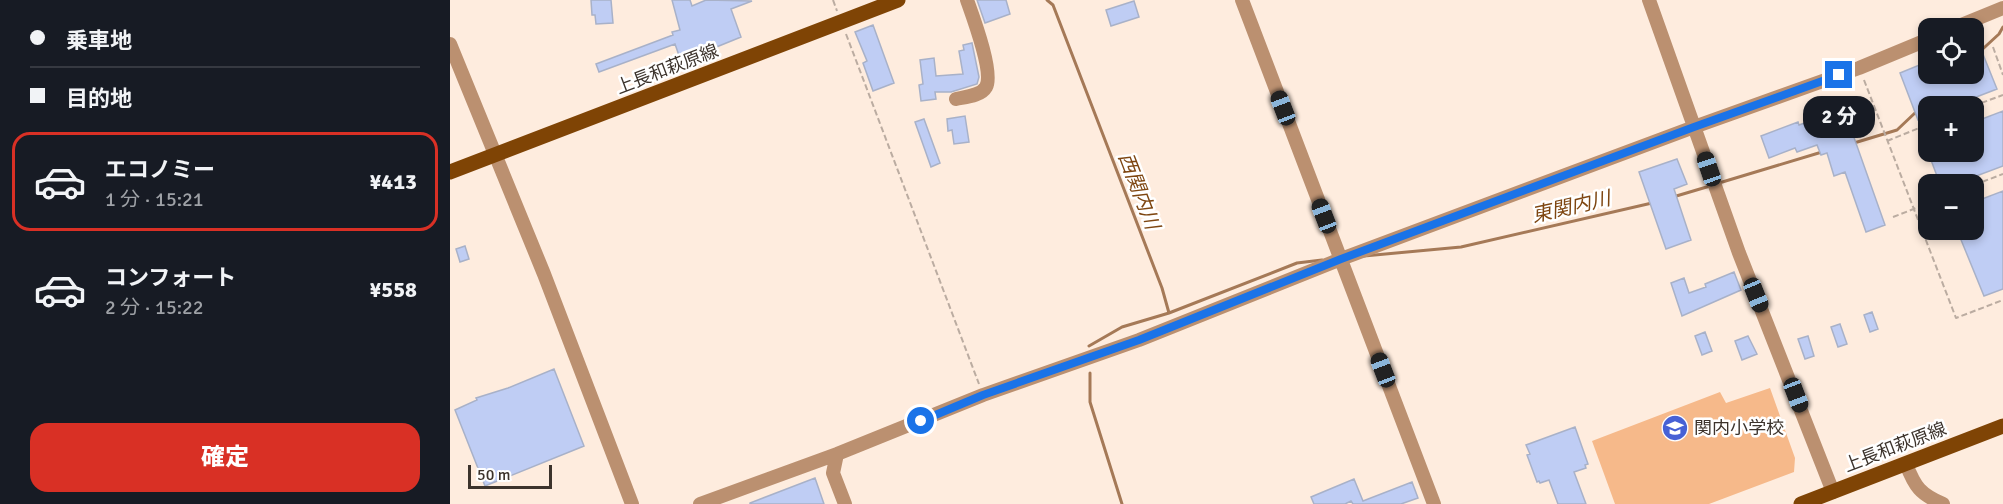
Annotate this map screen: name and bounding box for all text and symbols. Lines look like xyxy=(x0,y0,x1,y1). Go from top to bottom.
map controls xyxy=(1918,18,1984,240)
button: locate xyxy=(1918,18,1984,84)
text: 乗車地 xyxy=(66,27,132,54)
street label: 上長和萩原線 xyxy=(613,39,721,99)
route end xyxy=(1825,61,1852,88)
text: 目的地 xyxy=(66,85,132,112)
car xyxy=(1268,88,1298,128)
callout: 2 分 xyxy=(1803,96,1875,138)
button: + xyxy=(1918,96,1984,162)
text: 2 分 xyxy=(1821,104,1857,129)
water label: 西関内川 xyxy=(1113,149,1166,235)
car xyxy=(1695,149,1723,189)
icon: car xyxy=(33,155,87,209)
text: エコノミー xyxy=(105,156,215,183)
text: ¥413 xyxy=(369,168,417,195)
button: − xyxy=(1918,174,1984,240)
water label: 東関内川 xyxy=(1529,185,1615,228)
text: 1 分 · 15:21 xyxy=(105,187,204,212)
car xyxy=(1309,196,1339,236)
icon: car xyxy=(33,263,87,317)
text: コンフォート xyxy=(105,264,236,291)
car xyxy=(1741,275,1771,315)
text: ¥558 xyxy=(369,276,417,303)
text: 2 分 · 15:22 xyxy=(105,295,204,320)
car xyxy=(1368,350,1398,390)
car xyxy=(1781,375,1811,415)
route start xyxy=(907,407,934,434)
school or university icon: 関内小学校 xyxy=(1660,413,1690,443)
place label: 関内小学校 xyxy=(1694,417,1784,439)
street label: 上長和萩原線 xyxy=(1841,417,1949,477)
button: 確定 xyxy=(30,423,420,492)
scale bar xyxy=(468,462,552,490)
text: 50 m xyxy=(477,465,511,485)

